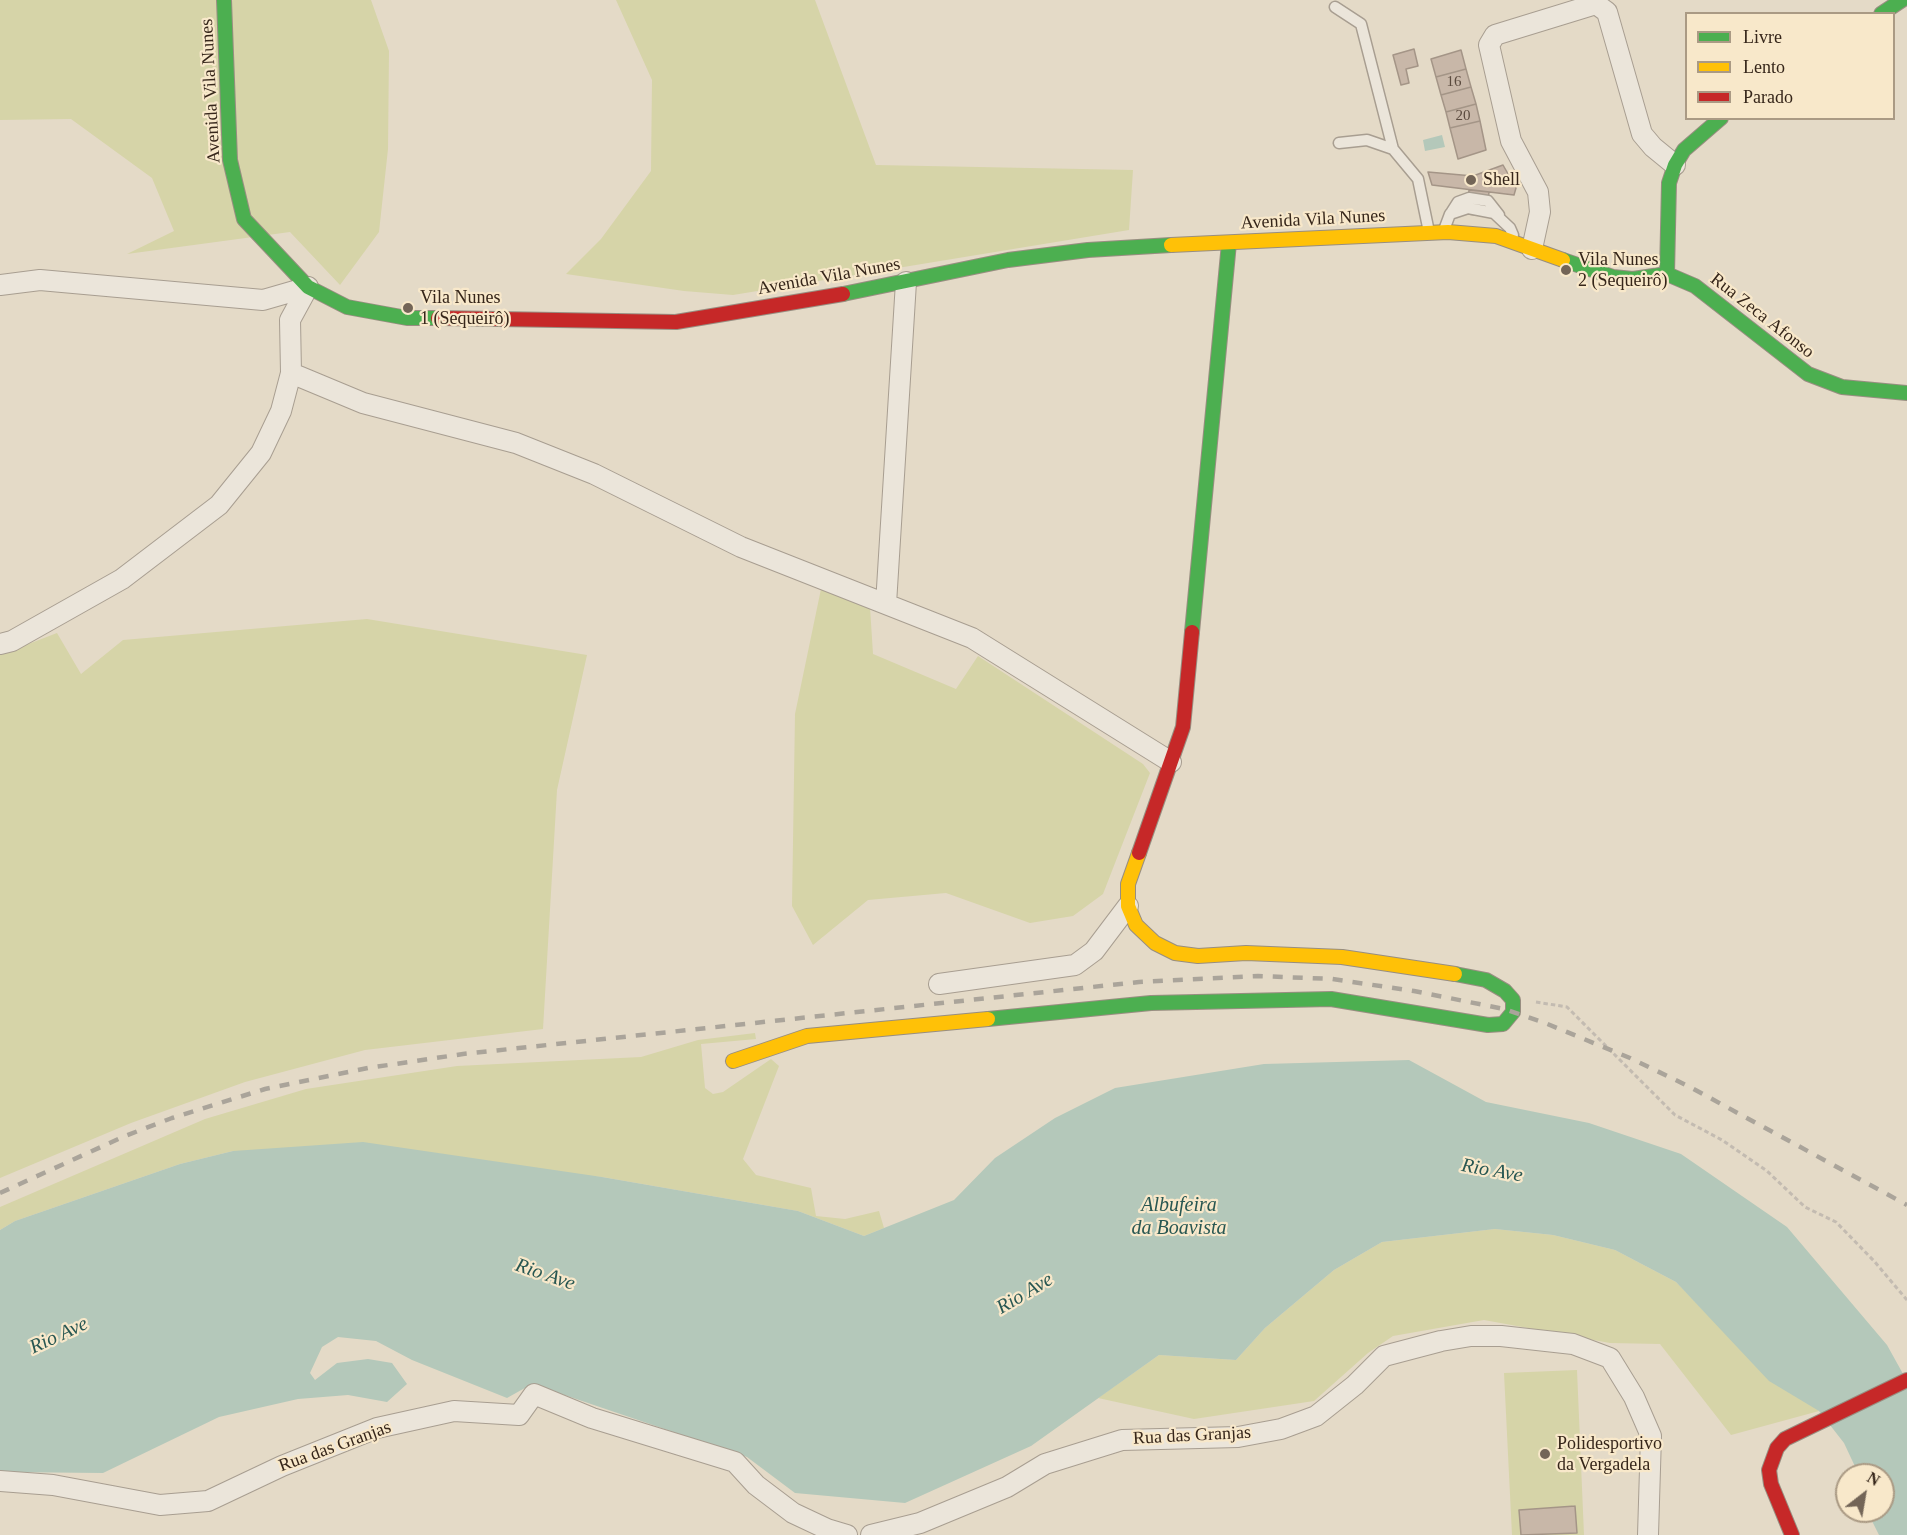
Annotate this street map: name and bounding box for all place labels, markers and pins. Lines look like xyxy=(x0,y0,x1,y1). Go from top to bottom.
place label: Shell xyxy=(1483,169,1520,191)
marker: Shell xyxy=(1464,173,1478,187)
place label: Vila Nunes 2 (Sequeirô) xyxy=(1578,249,1667,292)
marker: Vila Nunes 2 (Sequeirô) xyxy=(1559,263,1573,277)
place label: Vila Nunes 1 (Sequeirô) xyxy=(420,287,509,330)
marker: Vila Nunes 1 (Sequeirô) xyxy=(401,301,415,315)
place label: Polidesportivo da Vergadela xyxy=(1557,1433,1662,1476)
marker: Polidesportivo da Vergadela xyxy=(1538,1447,1552,1461)

